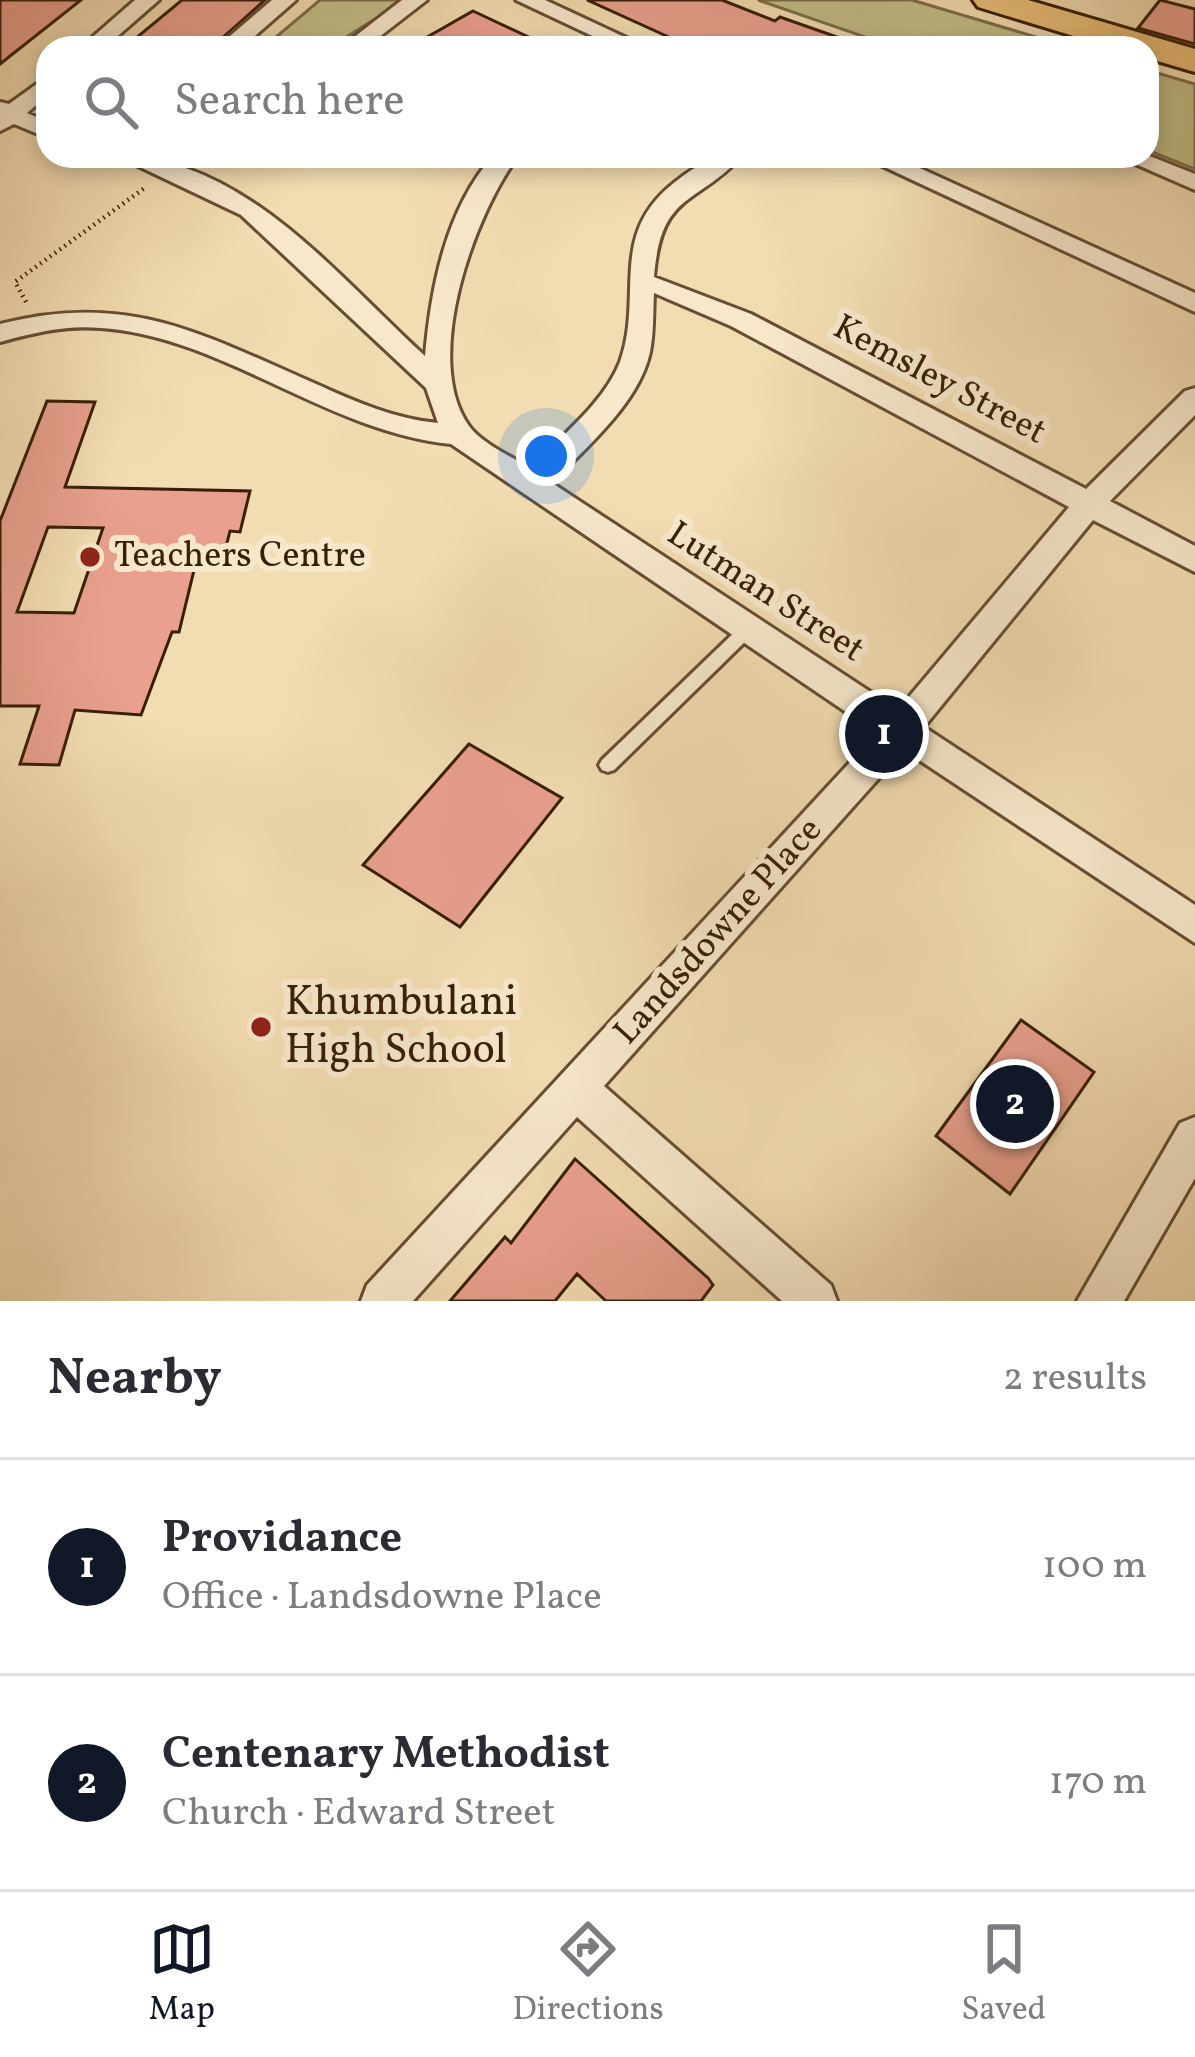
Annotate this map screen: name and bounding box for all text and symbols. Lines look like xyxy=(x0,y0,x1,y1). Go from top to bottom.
search box xyxy=(36,36,1159,168)
icon: search xyxy=(78,69,144,135)
text: Search here xyxy=(174,71,405,134)
street label: Kemsley Street xyxy=(824,304,1054,458)
your location xyxy=(516,426,576,486)
street label: Lutman Street xyxy=(657,511,873,675)
place label: Teachers Centre xyxy=(114,532,366,582)
marker: Teachers Centre xyxy=(77,544,103,570)
pin: 1 xyxy=(845,689,923,779)
street label: Landsdowne Place xyxy=(603,807,835,1057)
place label: Khumbulani High School xyxy=(285,974,517,1081)
marker: Khumbulani High School xyxy=(248,1014,274,1040)
pin: 2 xyxy=(976,1059,1054,1149)
text: Nearby xyxy=(48,1344,222,1415)
text: 2 results xyxy=(1003,1352,1147,1406)
text: Providance xyxy=(162,1508,402,1571)
text: 1 xyxy=(79,1540,95,1594)
text: 100 m xyxy=(1042,1540,1147,1594)
text: Office · Landsdowne Place xyxy=(162,1571,602,1625)
text: Centenary Methodist xyxy=(162,1724,610,1787)
text: 2 xyxy=(77,1756,97,1810)
text: 170 m xyxy=(1049,1756,1147,1810)
text: Church · Edward Street xyxy=(162,1787,555,1841)
tab: Map xyxy=(149,1916,215,2034)
tab: Directions xyxy=(512,1916,664,2034)
tab: Saved xyxy=(961,1916,1046,2034)

